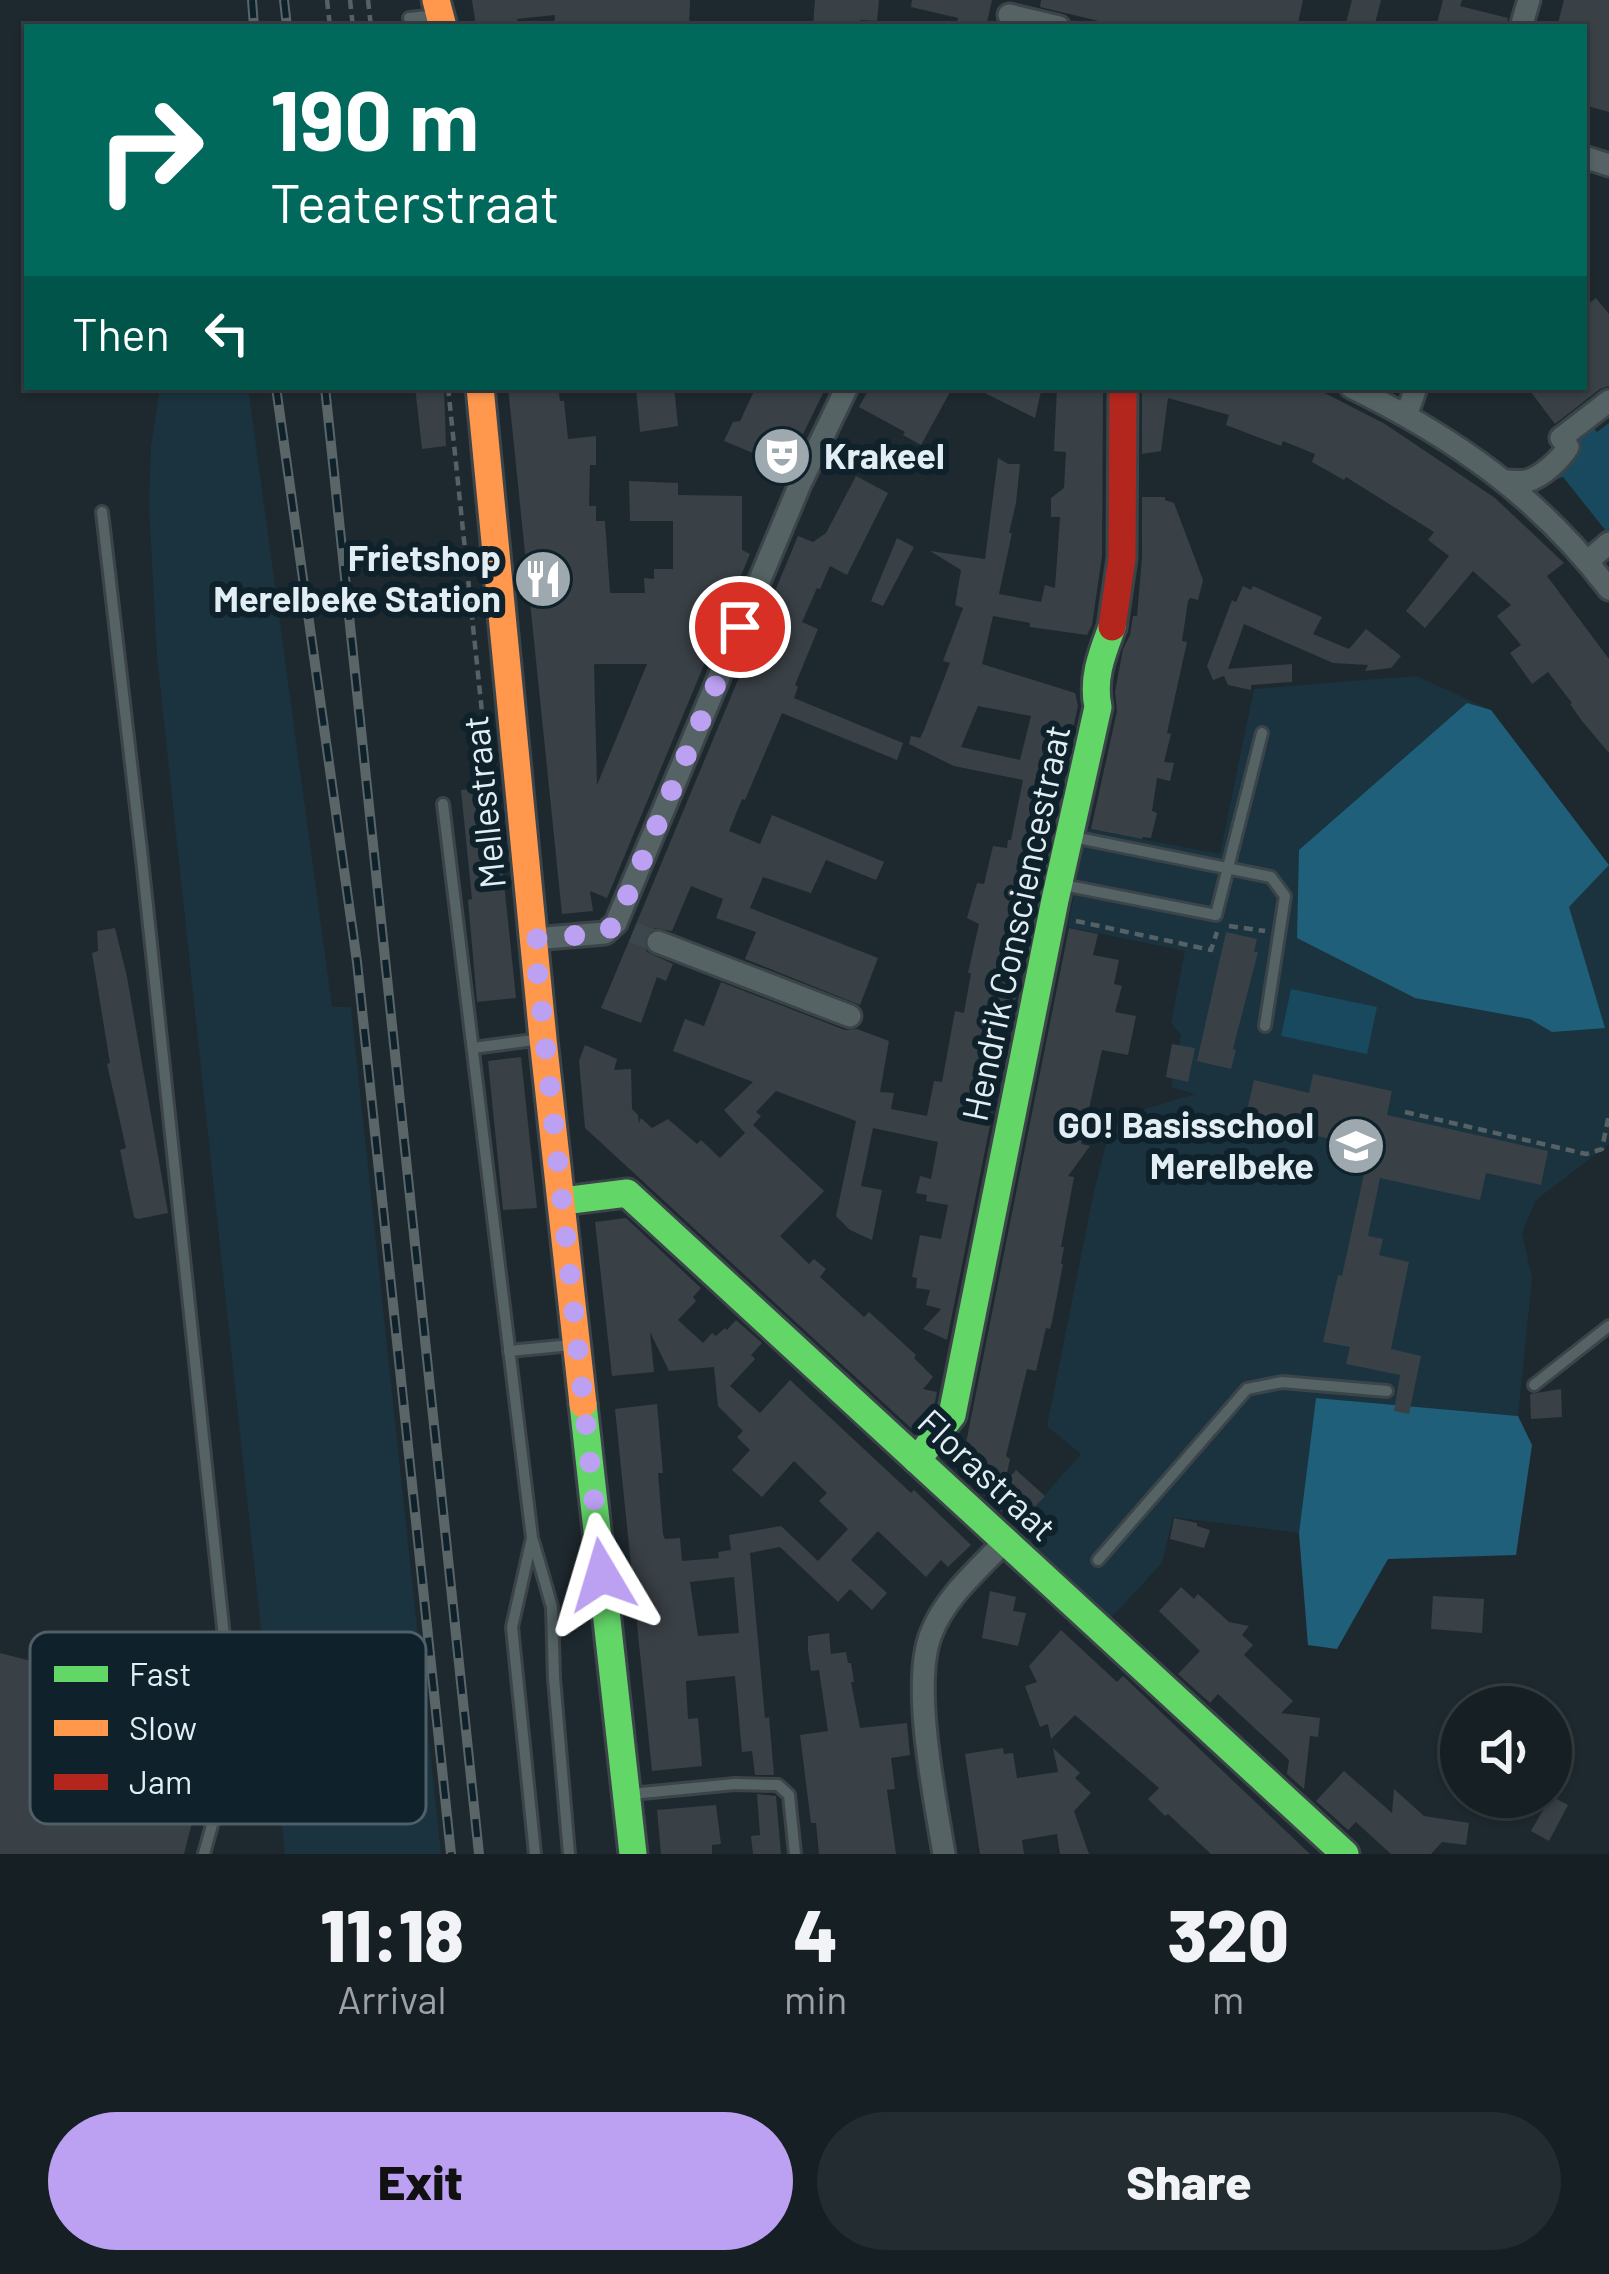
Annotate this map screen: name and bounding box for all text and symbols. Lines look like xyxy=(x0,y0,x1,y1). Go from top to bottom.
text: 190 m xyxy=(270,67,479,168)
icon: right xyxy=(72,72,228,228)
text: Teaterstraat xyxy=(270,169,560,234)
icon: left xyxy=(194,300,260,366)
text: Then xyxy=(72,306,170,360)
theatre icon: Krakeel xyxy=(751,425,813,487)
place label: Krakeel xyxy=(824,433,945,476)
place label: Frietshop Merelbeke Station xyxy=(213,535,501,619)
restaurant icon: Frietshop Merelbeke Station xyxy=(512,548,574,610)
pin xyxy=(689,576,791,678)
icon: arrive xyxy=(707,594,773,660)
street label: Mellestraat xyxy=(452,714,513,891)
street label: Hendrik Consciencestraat xyxy=(951,721,1078,1125)
place label: GO! Basisschool Merelbeke xyxy=(1058,1102,1314,1186)
school or university icon: GO! Basisschool Merelbeke xyxy=(1325,1115,1387,1177)
street label: Florastraat xyxy=(910,1399,1066,1549)
position arrow xyxy=(539,1512,665,1638)
legend xyxy=(30,1632,426,1824)
text: Fast xyxy=(129,1653,191,1693)
map controls xyxy=(1440,1686,1572,1818)
button: sound xyxy=(1440,1686,1572,1818)
text: Slow xyxy=(129,1707,197,1747)
text: Jam xyxy=(129,1761,192,1801)
text: 11:18 xyxy=(320,1890,464,1976)
text: 4 xyxy=(793,1890,838,1976)
text: 320 xyxy=(1167,1890,1289,1976)
text: Arrival xyxy=(337,1975,447,2022)
text: min xyxy=(784,1975,847,2022)
text: m xyxy=(1212,1975,1244,2022)
button: Exit xyxy=(48,2112,793,2250)
button: Share xyxy=(817,2112,1561,2250)

